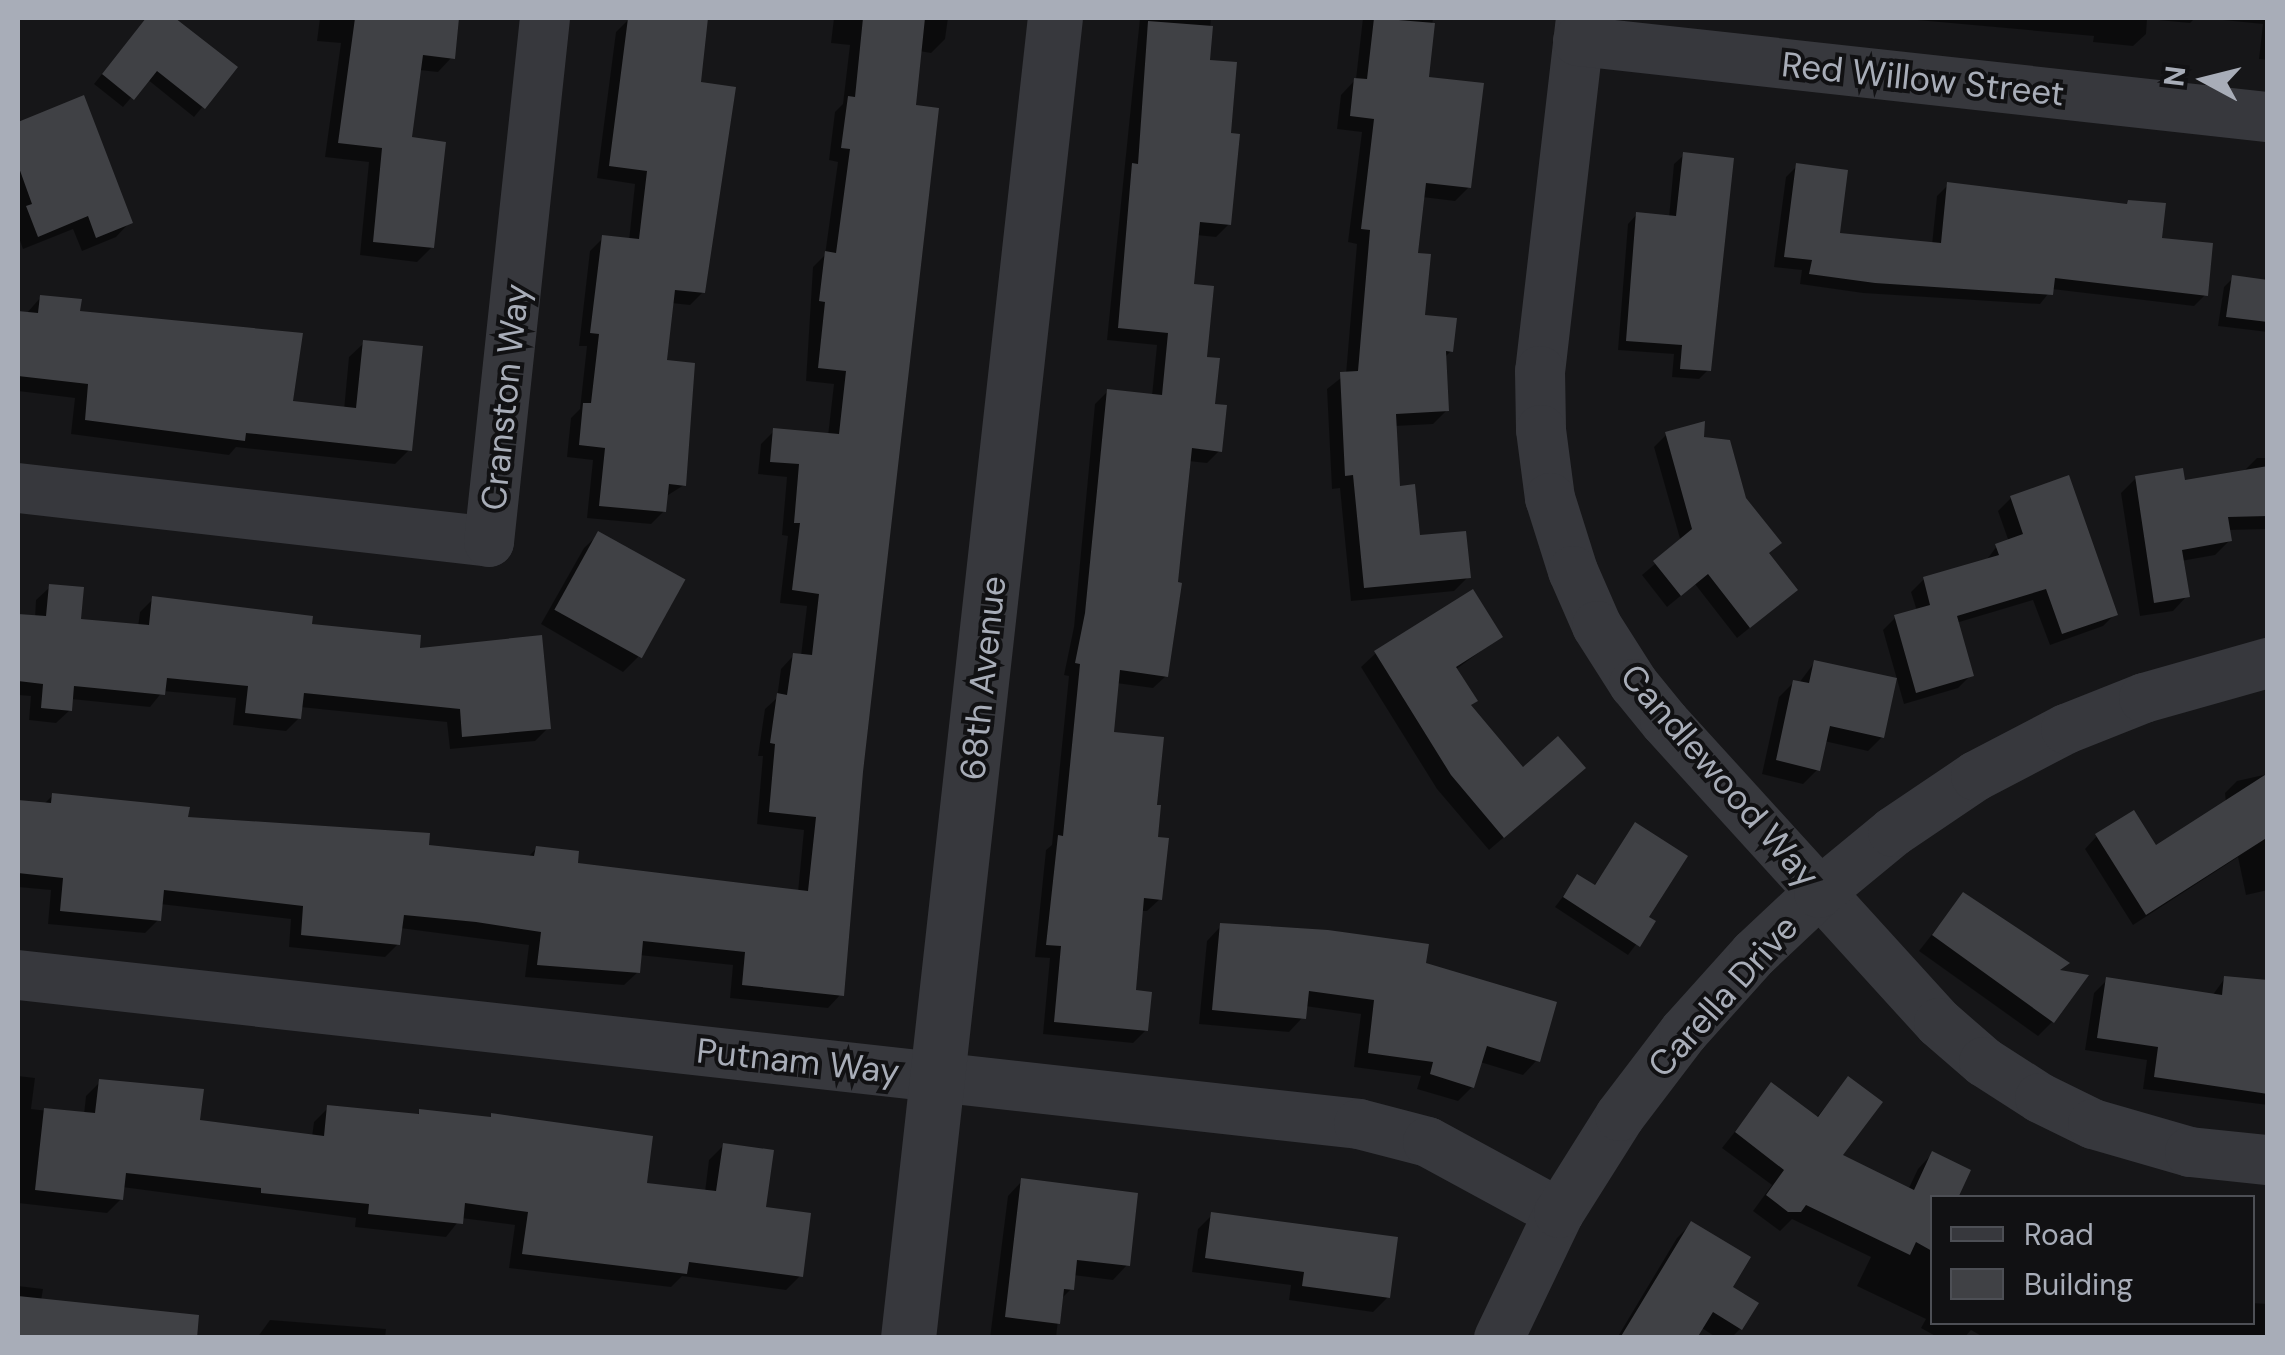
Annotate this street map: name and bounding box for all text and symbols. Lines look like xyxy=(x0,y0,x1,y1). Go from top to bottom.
north arrow xyxy=(2155,30,2255,130)
street label: Red Willow Street xyxy=(1780,43,2066,115)
text: N xyxy=(2155,64,2194,89)
street label: Cranston Way xyxy=(472,282,538,512)
street label: 68th Avenue xyxy=(951,574,1015,782)
street label: Candlewood Way xyxy=(1612,656,1828,896)
street label: Carella Drive xyxy=(1639,906,1807,1086)
street label: Putnam Way xyxy=(694,1029,902,1093)
legend xyxy=(1930,1195,2255,1325)
text: Road xyxy=(2024,1215,2094,1254)
text: Building xyxy=(2024,1265,2133,1304)

